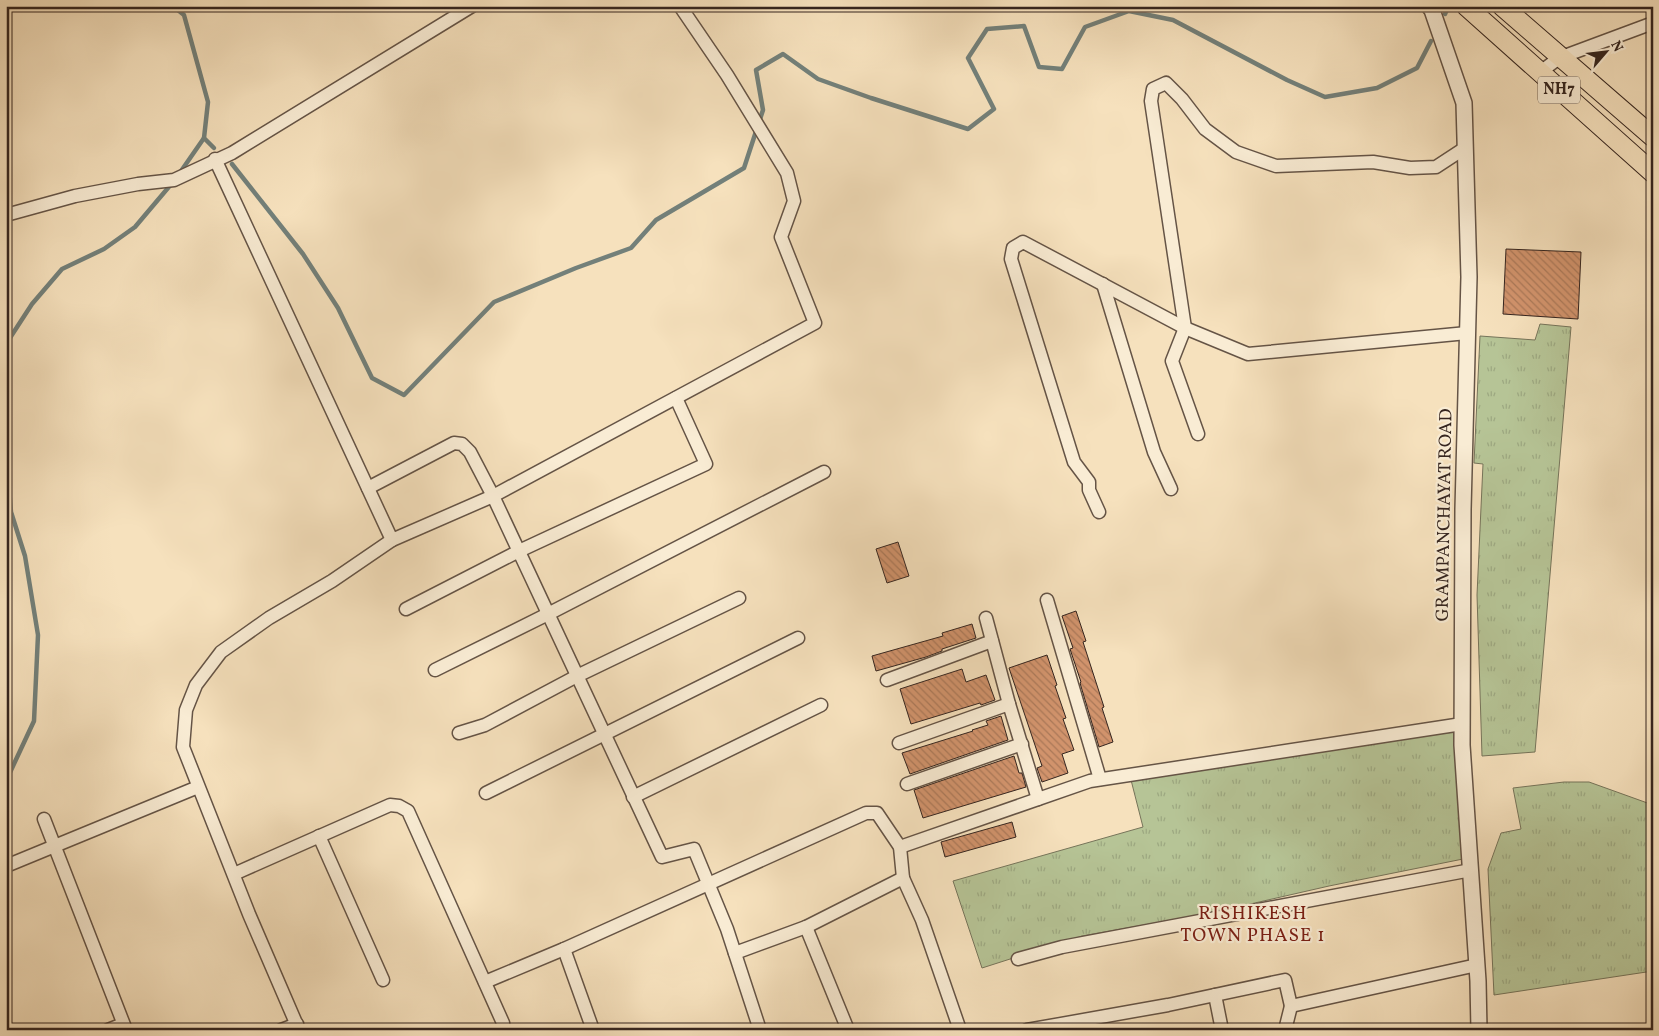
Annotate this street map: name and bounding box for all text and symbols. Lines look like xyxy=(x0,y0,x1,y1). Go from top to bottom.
north arrow xyxy=(1582,28,1632,78)
text: N xyxy=(1605,38,1627,56)
road number: NH7 xyxy=(1538,76,1580,104)
street label: GRAMPANCHAYAT ROAD xyxy=(1431,408,1459,622)
district label: RISHIKESH TOWN PHASE 1 xyxy=(1180,901,1326,949)

